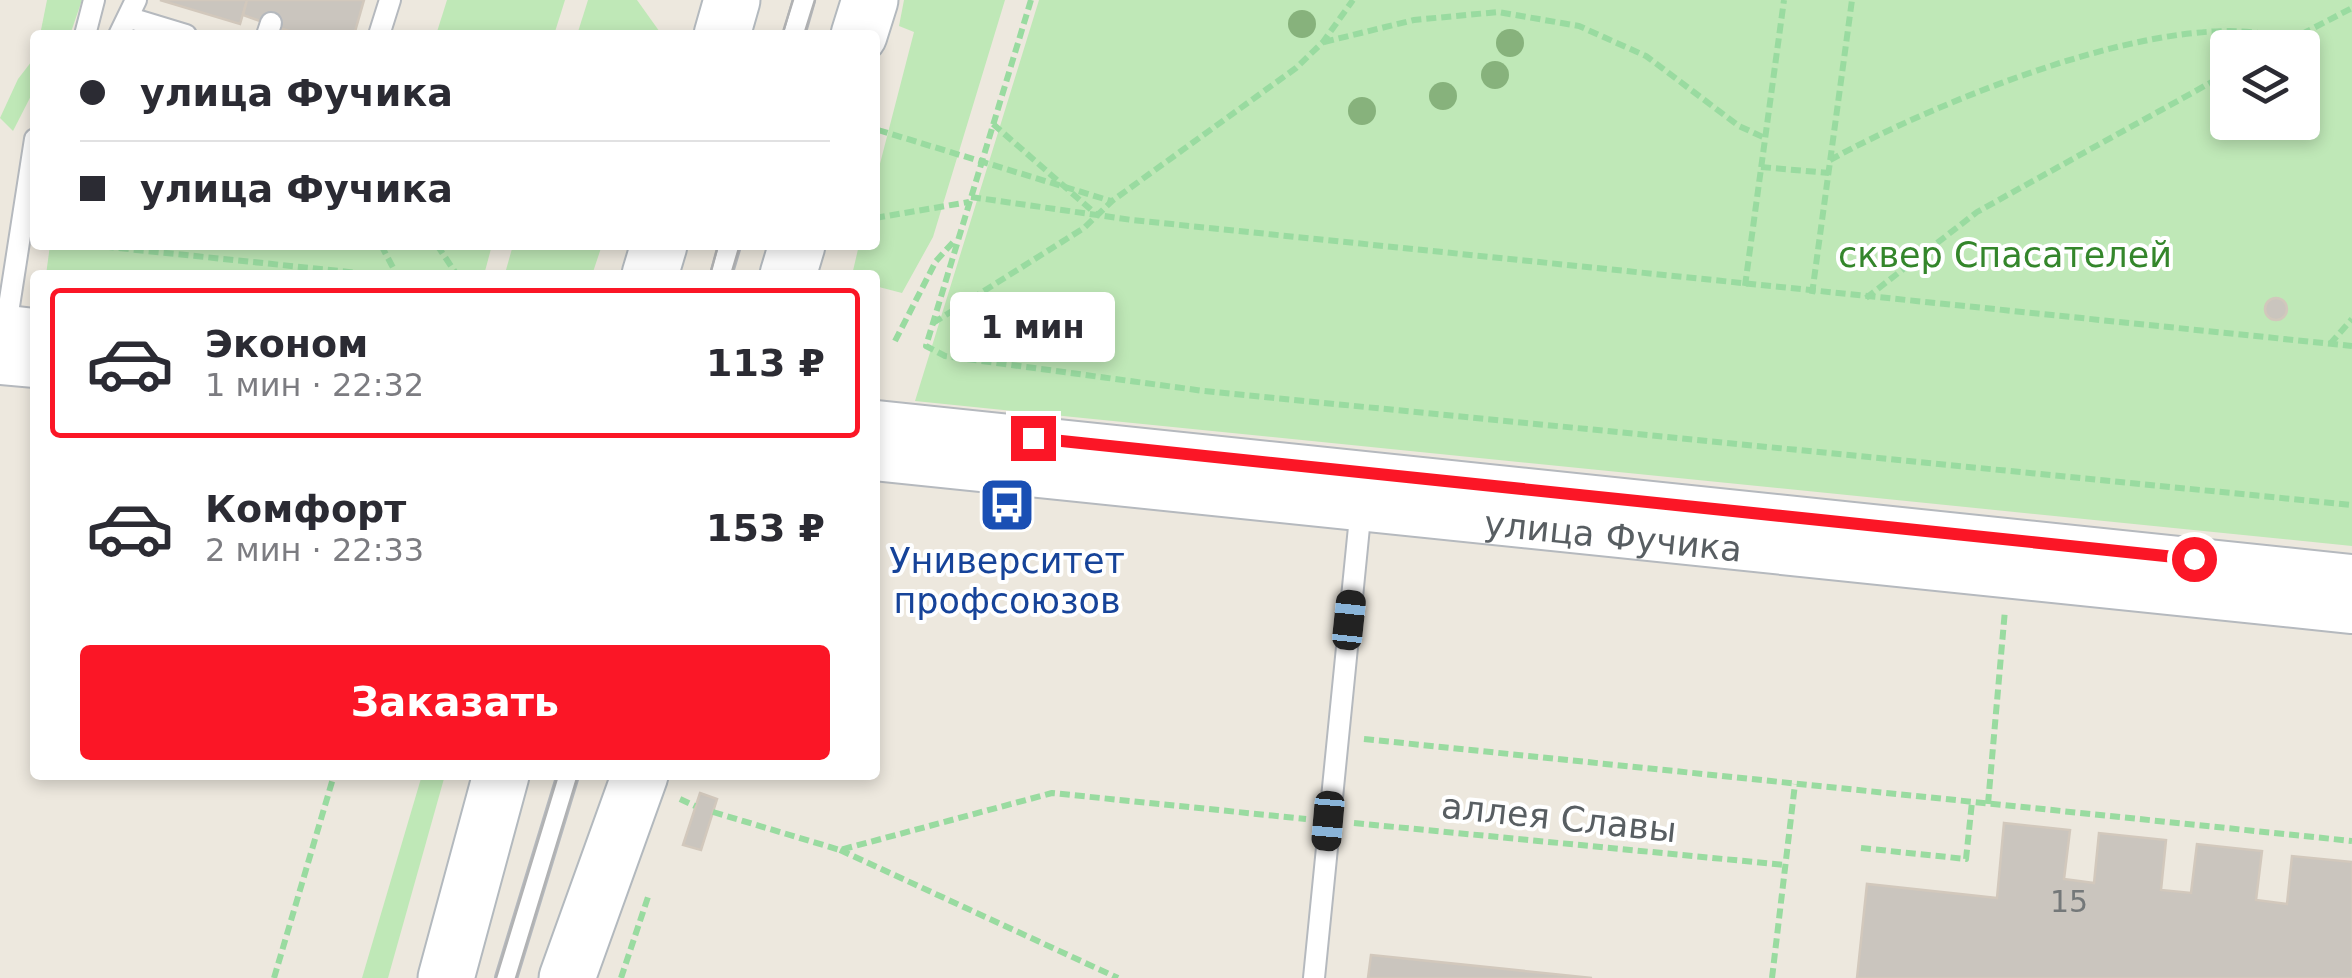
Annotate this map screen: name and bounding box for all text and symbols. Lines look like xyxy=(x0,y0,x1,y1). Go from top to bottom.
map controls xyxy=(2210,30,2320,140)
button: layers xyxy=(2210,30,2320,140)
text: улица Фучика xyxy=(140,71,453,115)
text: улица Фучика xyxy=(140,167,453,211)
park label: cквер Спасателей xyxy=(1838,235,2172,275)
callout: 1 мин xyxy=(950,293,1116,363)
text: 1 мин xyxy=(980,308,1085,346)
icon: car xyxy=(85,318,175,408)
text: Эконом xyxy=(205,322,368,366)
text: 113 ₽ xyxy=(706,341,825,385)
text: 1 мин · 22:32 xyxy=(205,366,424,404)
route end xyxy=(1011,416,1056,461)
bus stop icon: Университет профсоюзов xyxy=(977,475,1037,535)
icon: car xyxy=(85,483,175,573)
text: Комфорт xyxy=(205,487,406,531)
street label: улица Фучика xyxy=(1482,503,1744,570)
text: 153 ₽ xyxy=(706,506,825,550)
text: 2 мин · 22:33 xyxy=(205,531,424,569)
route start xyxy=(2172,537,2217,582)
place label: Университет профсоюзов xyxy=(889,541,1125,621)
car xyxy=(1331,589,1367,651)
button: Заказать xyxy=(80,645,830,760)
street label: аллея Славы xyxy=(1439,786,1679,850)
car xyxy=(1310,790,1346,852)
house number: 15 xyxy=(2050,884,2088,919)

